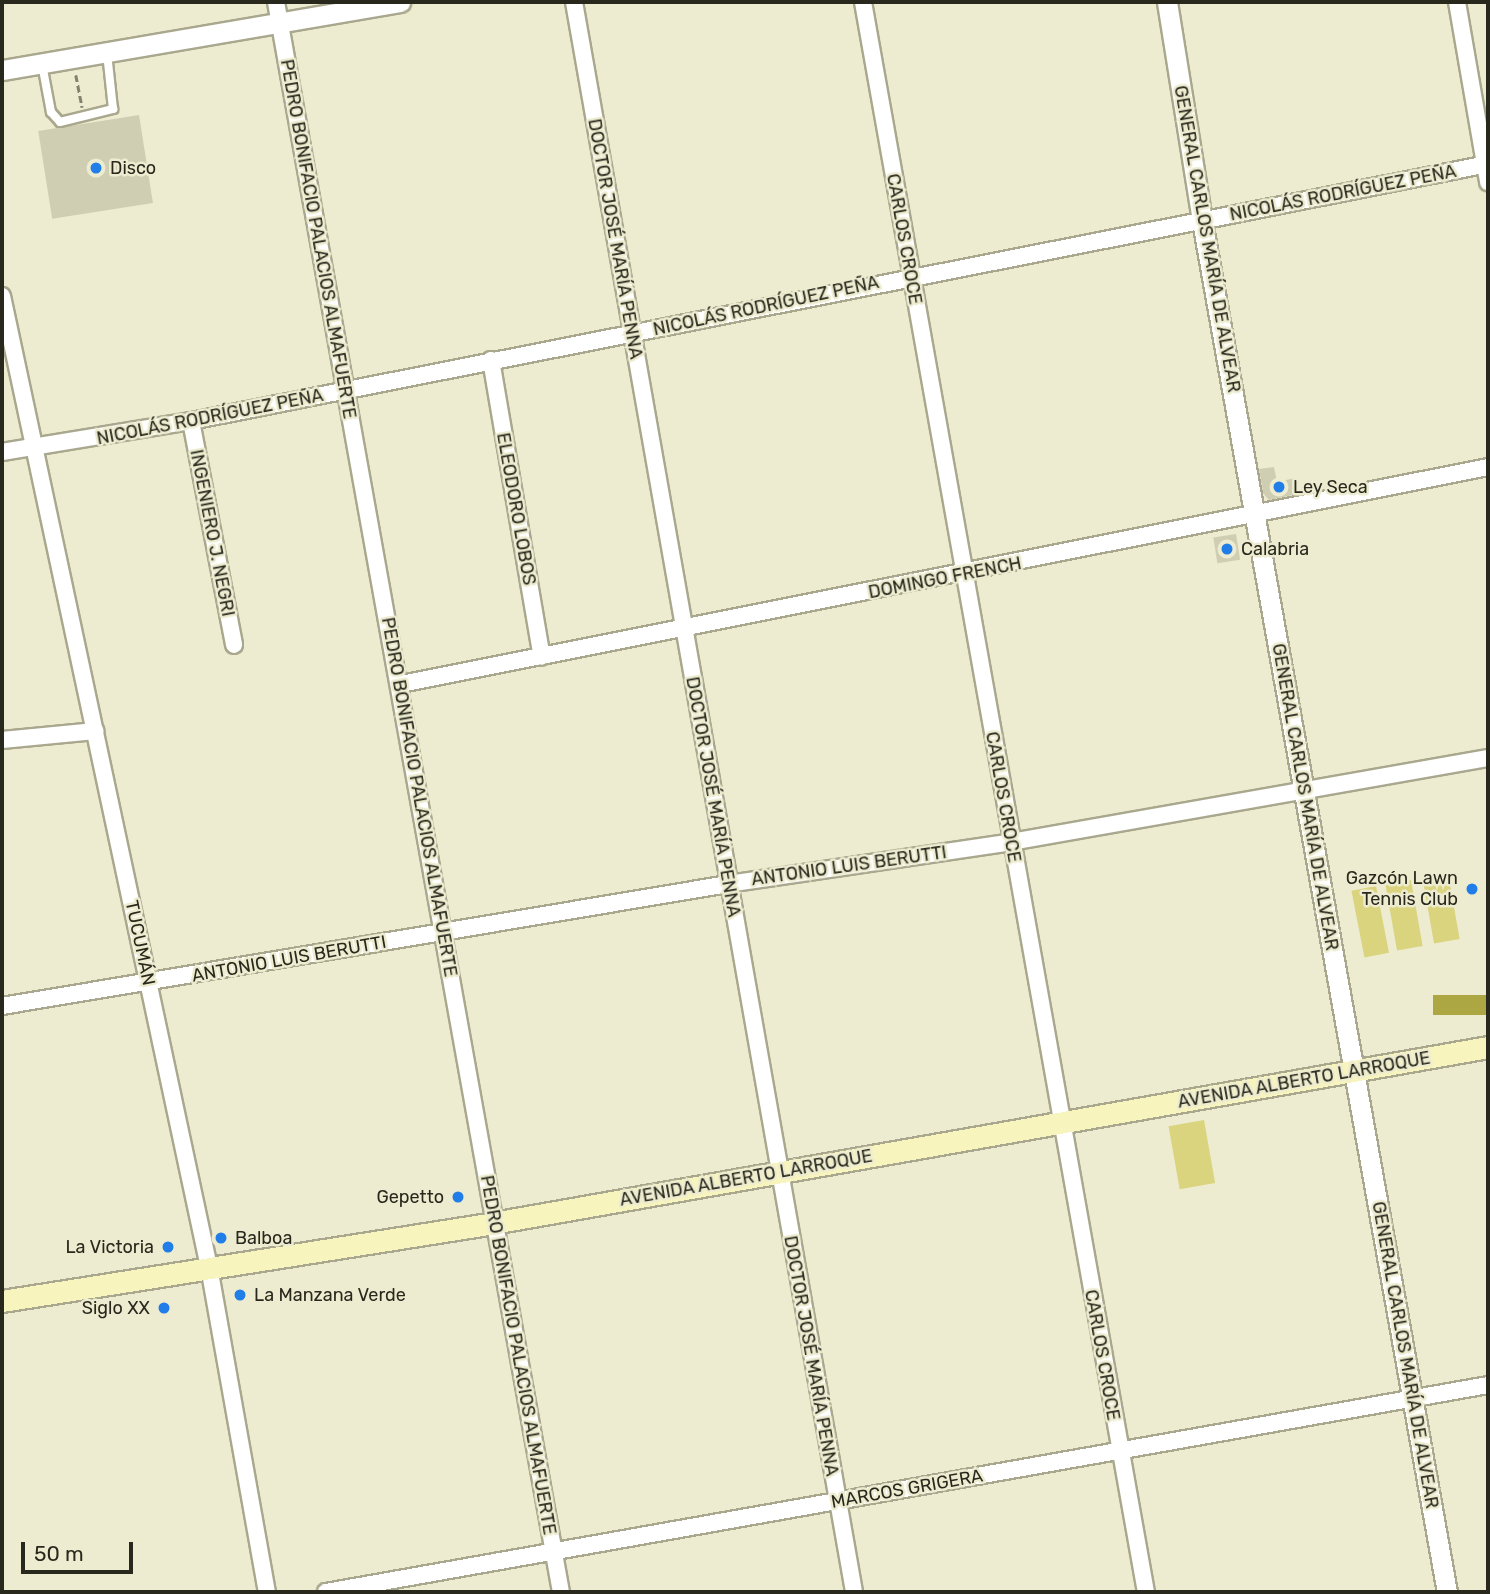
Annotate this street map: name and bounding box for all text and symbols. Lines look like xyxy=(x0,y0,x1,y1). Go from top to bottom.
street label: PEDRO BONIFACIO PALACIOS ALMAFUERTE xyxy=(276,57,360,421)
street label: GENERAL CARLOS MARÍA DE ALVEAR xyxy=(1169,83,1245,395)
street label: DOCTOR JOSÉ MARÍA PENNA xyxy=(583,117,647,361)
place label: Disco xyxy=(110,157,156,179)
marker: Disco xyxy=(88,160,104,176)
street label: NICOLÁS RODRÍGUEZ PEÑA xyxy=(1228,160,1458,226)
street label: CARLOS CROCE xyxy=(882,172,926,306)
street label: NICOLÁS RODRÍGUEZ PEÑA xyxy=(651,271,881,341)
street label: NICOLÁS RODRÍGUEZ PEÑA xyxy=(95,384,325,450)
street label: ELEODORO LOBOS xyxy=(492,431,540,587)
street label: INGENIERO J. NEGRI xyxy=(185,448,239,618)
place label: Ley Seca xyxy=(1293,476,1368,498)
marker: Ley Seca xyxy=(1271,479,1287,495)
place label: Calabria xyxy=(1241,538,1309,560)
marker: Calabria xyxy=(1219,541,1235,557)
street label: DOMINGO FRENCH xyxy=(867,553,1023,603)
street label: PEDRO BONIFACIO PALACIOS ALMAFUERTE xyxy=(377,615,461,979)
street label: GENERAL CARLOS MARÍA DE ALVEAR xyxy=(1267,641,1343,953)
street label: DOCTOR JOSÉ MARÍA PENNA xyxy=(681,675,745,919)
street label: CARLOS CROCE xyxy=(981,730,1025,864)
street label: ANTONIO LUIS BERUTTI xyxy=(750,842,948,890)
place label: Gazcón Lawn Tennis Club xyxy=(1346,868,1458,910)
marker: Gazcón Lawn Tennis Club xyxy=(1464,881,1480,897)
street label: TUCUMÁN xyxy=(120,898,160,988)
street label: ANTONIO LUIS BERUTTI xyxy=(190,931,388,987)
street label: AVENIDA ALBERTO LARROQUE xyxy=(1176,1047,1432,1113)
street label: AVENIDA ALBERTO LARROQUE xyxy=(618,1145,874,1211)
street label: PEDRO BONIFACIO PALACIOS ALMAFUERTE xyxy=(476,1173,560,1537)
place label: Gepetto xyxy=(377,1186,444,1208)
marker: Gepetto xyxy=(450,1189,466,1205)
street label: GENERAL CARLOS MARÍA DE ALVEAR xyxy=(1367,1199,1443,1511)
place label: Balboa xyxy=(235,1227,292,1249)
marker: Balboa xyxy=(213,1230,229,1246)
street label: DOCTOR JOSÉ MARÍA PENNA xyxy=(779,1234,843,1478)
place label: La Victoria xyxy=(65,1236,154,1258)
marker: La Victoria xyxy=(160,1239,176,1255)
place label: La Manzana Verde xyxy=(254,1284,406,1306)
marker: La Manzana Verde xyxy=(232,1287,248,1303)
street label: CARLOS CROCE xyxy=(1080,1288,1124,1422)
place label: Siglo XX xyxy=(82,1297,150,1319)
marker: Siglo XX xyxy=(156,1300,172,1316)
street label: MARCOS GRIGERA xyxy=(829,1465,985,1513)
scale bar xyxy=(24,1528,136,1572)
text: 50 m xyxy=(34,1541,84,1566)

